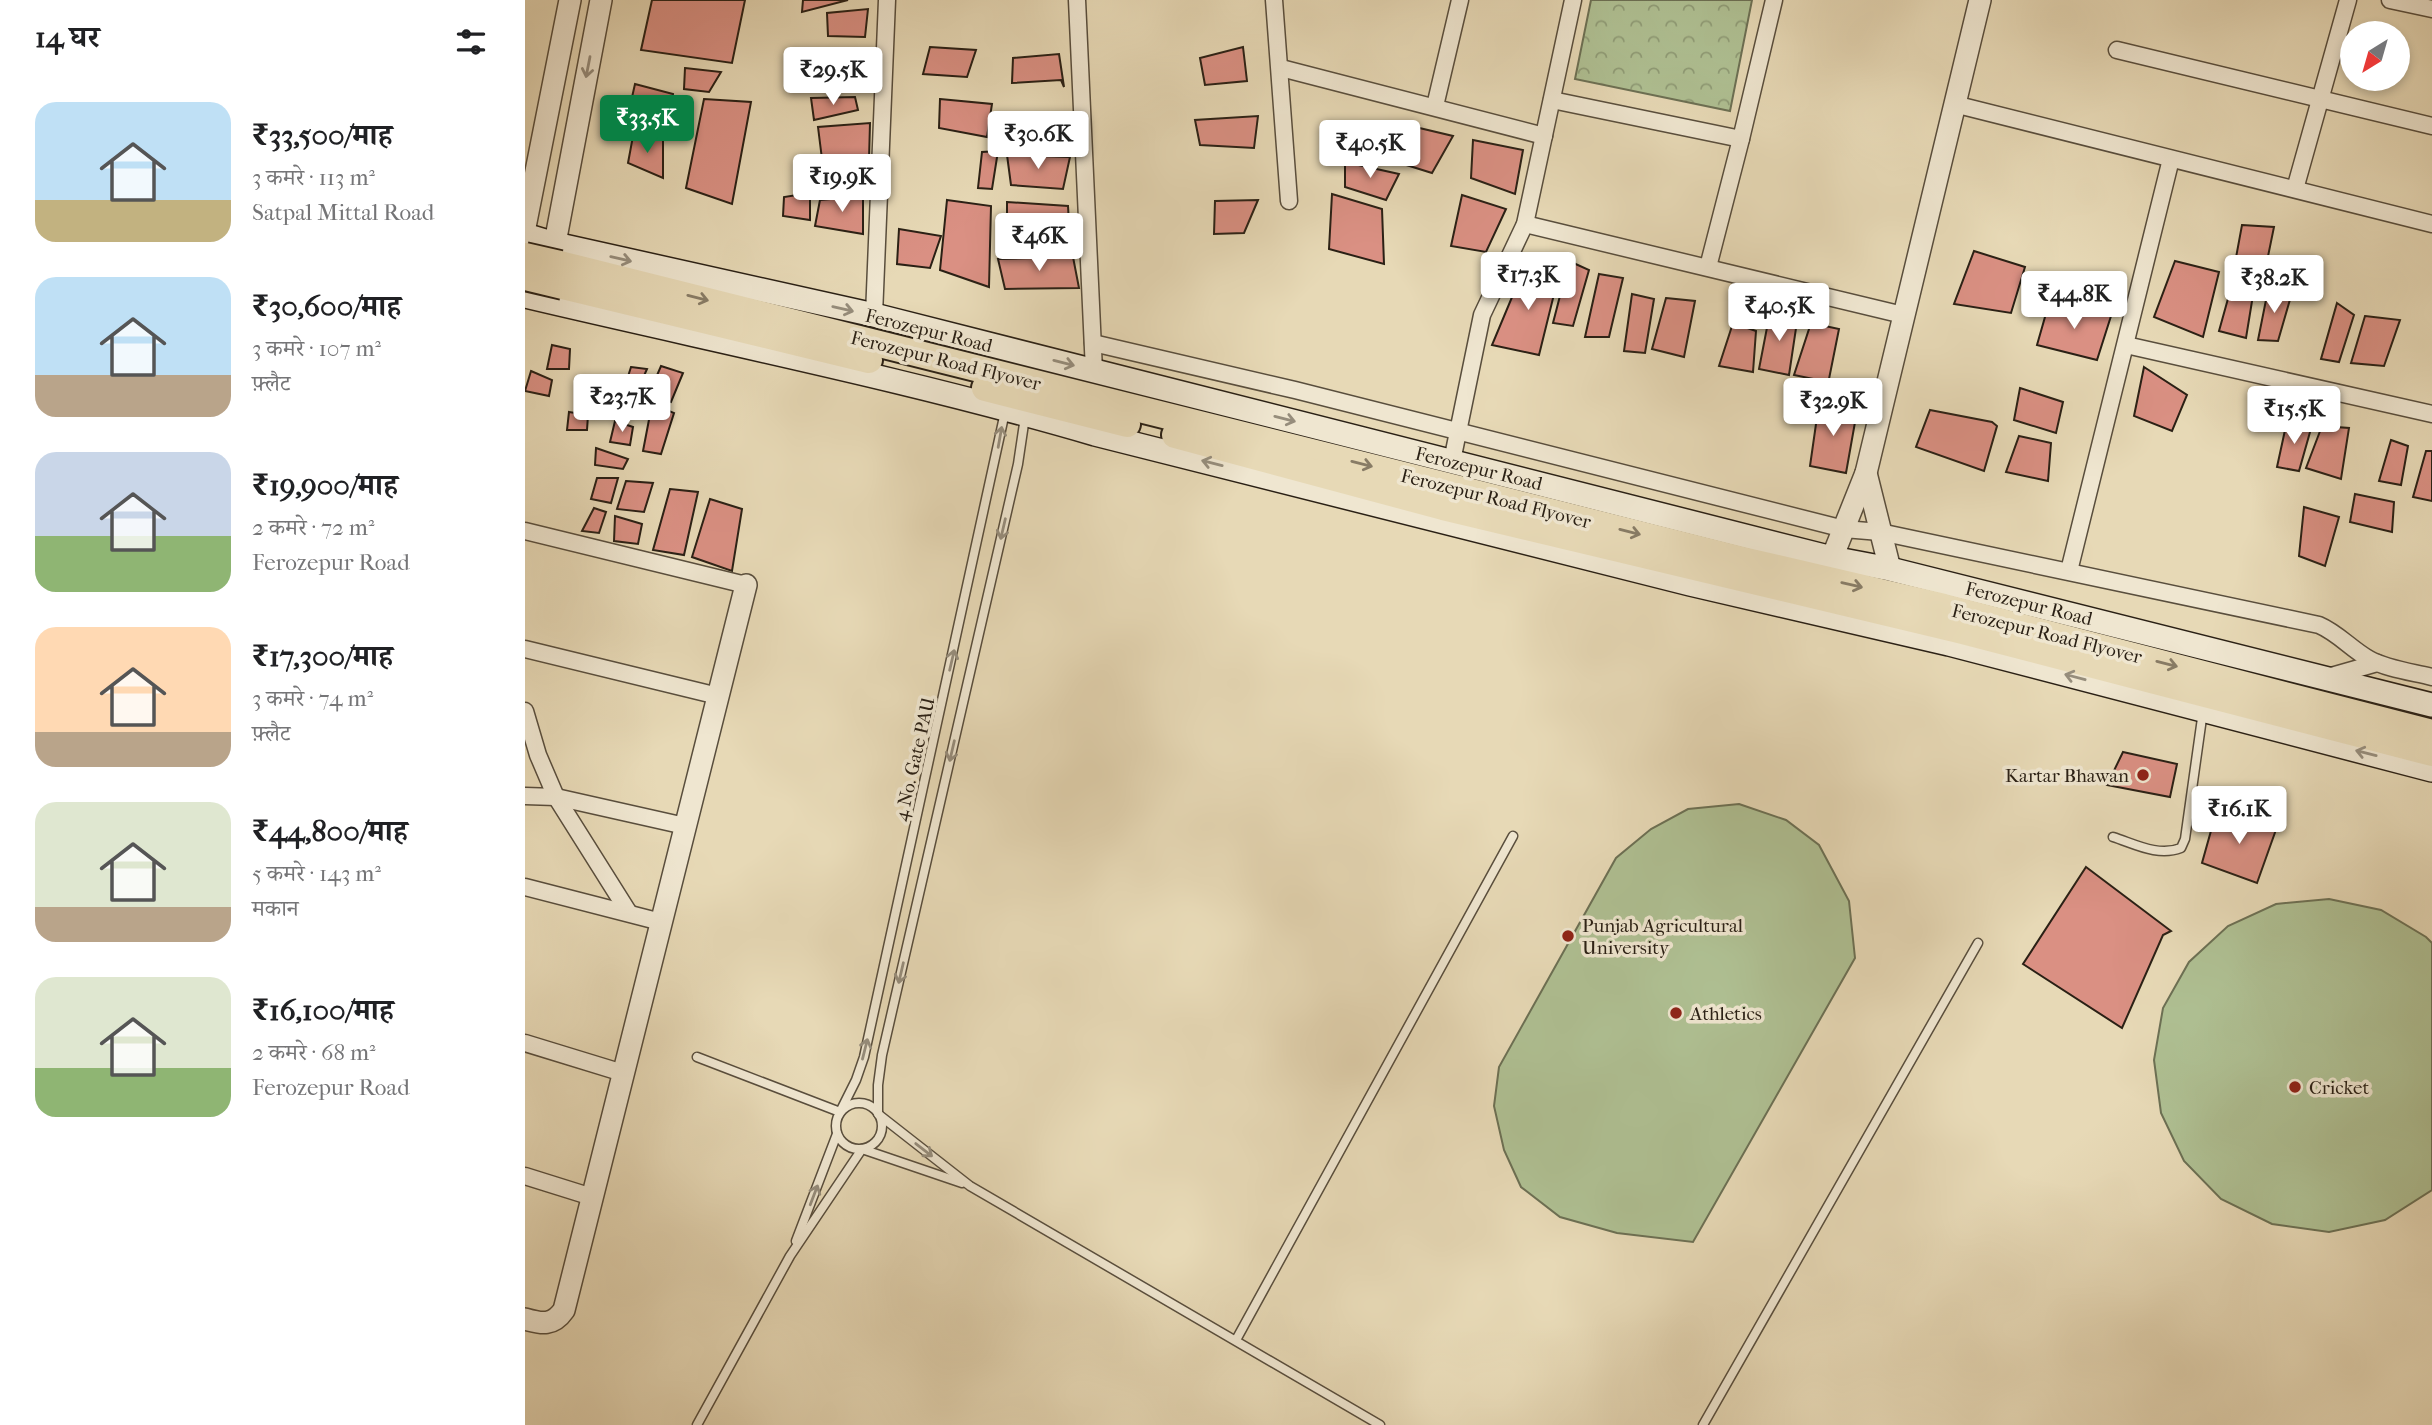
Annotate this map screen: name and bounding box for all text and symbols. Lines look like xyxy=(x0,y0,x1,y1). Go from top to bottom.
text: 14 घर xyxy=(35,20,100,55)
north arrow xyxy=(2340,21,2410,91)
map controls xyxy=(2340,21,2410,91)
icon: filters xyxy=(452,23,490,61)
pin: ₹29.5K xyxy=(776,48,890,107)
one-way arrow xyxy=(581,55,595,78)
text: ₹29.5K xyxy=(799,56,867,83)
pin: ₹33.5K xyxy=(590,96,704,155)
text: ₹33.5K xyxy=(616,104,678,131)
pin: ₹30.6K xyxy=(981,111,1095,171)
text: ₹33,500/माह xyxy=(252,118,392,153)
text: ₹30.6K xyxy=(1004,120,1072,147)
pin: ₹40.5K xyxy=(1313,120,1427,180)
text: ₹40.5K xyxy=(1335,129,1405,156)
icon: home xyxy=(91,130,175,214)
pin: ₹19.9K xyxy=(785,154,899,214)
text: ₹19.9K xyxy=(809,163,875,190)
text: 3 कमरे · 113 m² xyxy=(252,164,375,191)
text: Satpal Mittal Road xyxy=(252,199,434,226)
pin: ₹46K xyxy=(998,214,1080,273)
text: ₹46K xyxy=(1011,222,1067,249)
one-way arrow xyxy=(609,252,632,266)
pin: ₹17.3K xyxy=(1471,252,1585,312)
pin: ₹38.2K xyxy=(2217,256,2331,315)
text: ₹17.3K xyxy=(1497,261,1559,288)
text: ₹38.2K xyxy=(2241,264,2307,291)
pin: ₹44.8K xyxy=(2017,272,2131,331)
text: ₹44.8K xyxy=(2037,280,2111,307)
pin: ₹40.5K xyxy=(1722,284,1836,343)
text: ₹30,600/माह xyxy=(252,289,401,324)
one-way arrow xyxy=(686,292,709,305)
text: ₹40.5K xyxy=(1744,292,1814,319)
one-way arrow xyxy=(831,302,854,316)
icon: home xyxy=(91,305,175,389)
street label: Ferozepur Road xyxy=(863,305,995,358)
street label: Ferozepur Road Flyover xyxy=(848,327,1044,395)
text: 3 कमरे · 107 m² xyxy=(252,335,381,362)
one-way arrow xyxy=(1052,357,1075,370)
text: फ़्लैट xyxy=(252,370,290,397)
pin: ₹23.7K xyxy=(565,374,679,434)
pin: ₹32.9K xyxy=(1776,378,1890,438)
text: ₹23.7K xyxy=(589,383,655,410)
pin: ₹15.5K xyxy=(2237,386,2351,446)
text: ₹32.9K xyxy=(1799,387,1867,414)
text: ₹15.5K xyxy=(2263,395,2325,422)
one-way arrow xyxy=(1273,413,1295,426)
one-way arrow xyxy=(994,426,1007,449)
street label: Ferozepur Road xyxy=(1413,443,1545,496)
one-way arrow xyxy=(1201,456,1224,469)
one-way arrow xyxy=(1350,458,1373,471)
street label: Ferozepur Road Flyover xyxy=(1398,465,1594,533)
text: ₹19,900/माह xyxy=(252,468,398,503)
icon: home xyxy=(91,480,175,564)
text: 2 कमरे · 72 m² xyxy=(252,514,374,541)
one-way arrow xyxy=(996,517,1010,540)
one-way arrow xyxy=(1619,526,1641,539)
text: Ferozepur Road xyxy=(252,549,410,576)
street label: Ferozepur Road xyxy=(1963,578,2095,631)
one-way arrow xyxy=(1840,579,1862,592)
street label: Ferozepur Road Flyover xyxy=(1949,600,2145,668)
text: ₹17,300/माह xyxy=(252,639,393,674)
one-way arrow xyxy=(945,649,959,672)
icon: home xyxy=(91,655,175,739)
one-way arrow xyxy=(2156,659,2178,672)
one-way arrow xyxy=(2064,670,2086,683)
text: 3 कमरे · 74 m² xyxy=(252,685,373,712)
street label: 4 No. Gate PAU xyxy=(890,695,940,823)
text: फ़्लैट xyxy=(252,720,290,747)
one-way arrow xyxy=(945,739,958,762)
one-way arrow xyxy=(2355,746,2378,759)
place label: Kartar Bhawan xyxy=(2005,765,2129,787)
marker: Kartar Bhawan xyxy=(2135,767,2151,783)
pin: ₹16.1K xyxy=(2182,786,2296,846)
text: ₹16.1K xyxy=(2208,795,2270,822)
text: ₹44,800/माह xyxy=(252,814,408,849)
icon: home xyxy=(91,830,175,914)
text: 5 कमरे · 143 m² xyxy=(252,860,381,887)
text: मकान xyxy=(252,895,299,922)
place label: Punjab Agricultural University xyxy=(1582,915,1743,959)
marker: Punjab Agricultural University xyxy=(1560,928,1576,944)
one-way arrow xyxy=(894,961,907,984)
text: ₹16,100/माह xyxy=(252,993,394,1028)
place label: Athletics xyxy=(1689,1003,1762,1025)
icon: home xyxy=(91,1005,175,1089)
marker: Athletics xyxy=(1668,1005,1684,1021)
one-way arrow xyxy=(859,1038,872,1061)
text: 2 कमरे · 68 m² xyxy=(252,1039,376,1066)
text: Ferozepur Road xyxy=(252,1074,410,1101)
place label: Cricket xyxy=(2309,1077,2370,1099)
marker: Cricket xyxy=(2287,1079,2303,1095)
one-way arrow xyxy=(914,1142,932,1157)
one-way arrow xyxy=(808,1185,821,1207)

